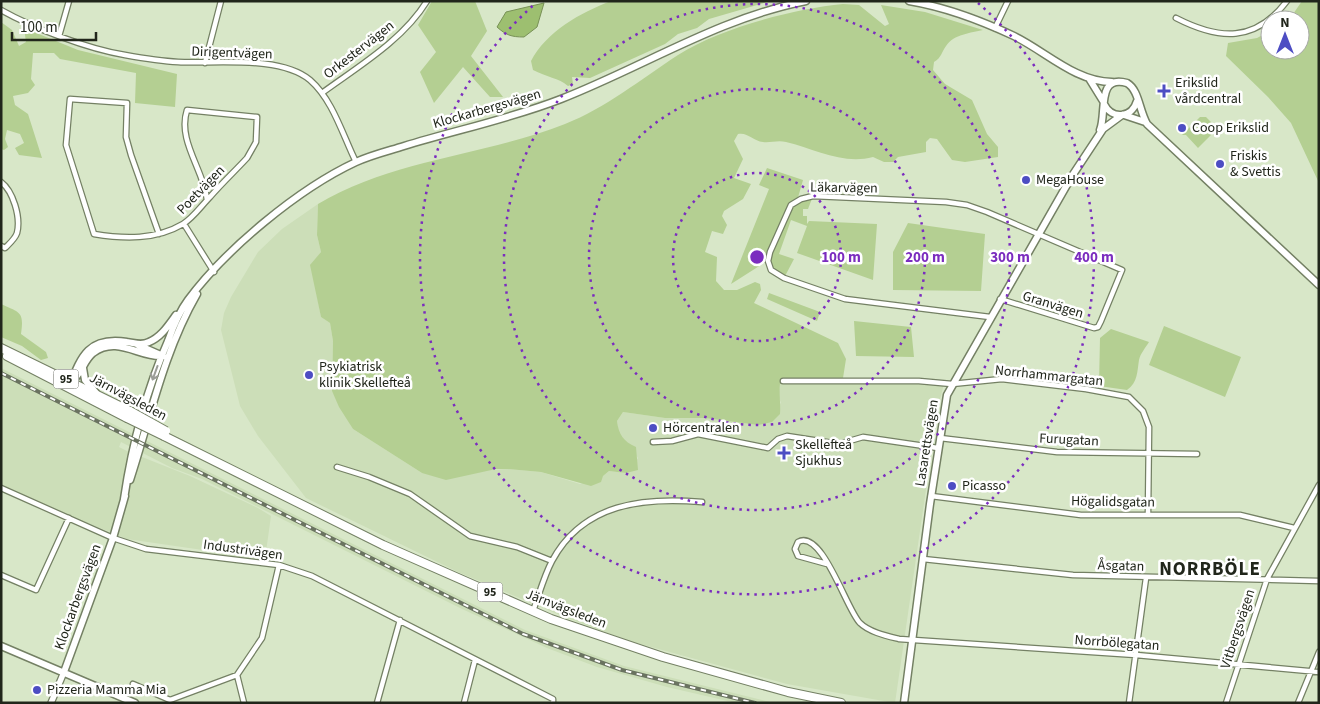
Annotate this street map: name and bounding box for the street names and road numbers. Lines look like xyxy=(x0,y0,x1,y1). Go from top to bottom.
street label: Orkestervägen xyxy=(319,16,399,84)
street label: Dirigentvägen xyxy=(191,42,273,64)
street label: Klockarbergsvägen xyxy=(431,84,543,134)
street label: Poetvägen xyxy=(172,161,230,219)
street label: Läkarvägen xyxy=(810,177,878,199)
street label: Granvägen xyxy=(1020,286,1086,324)
street label: Norrhammargatan xyxy=(994,360,1104,392)
street label: Järnvägsleden xyxy=(86,368,170,426)
road number: 95 xyxy=(54,369,78,388)
street label: Lasarettsvägen xyxy=(910,398,944,488)
street label: Furugatan xyxy=(1039,428,1099,452)
street label: Högalidsgatan xyxy=(1071,491,1155,513)
street label: Industrivägen xyxy=(202,535,284,565)
street label: Klockarbergsvägen xyxy=(50,541,106,653)
street label: Åsgatan xyxy=(1097,555,1145,577)
road number: 95 xyxy=(478,582,502,602)
street label: Järnvägsleden xyxy=(523,584,609,634)
street label: Vitbergsvägen xyxy=(1216,587,1260,671)
street label: Norrbölegatan xyxy=(1074,630,1160,656)

